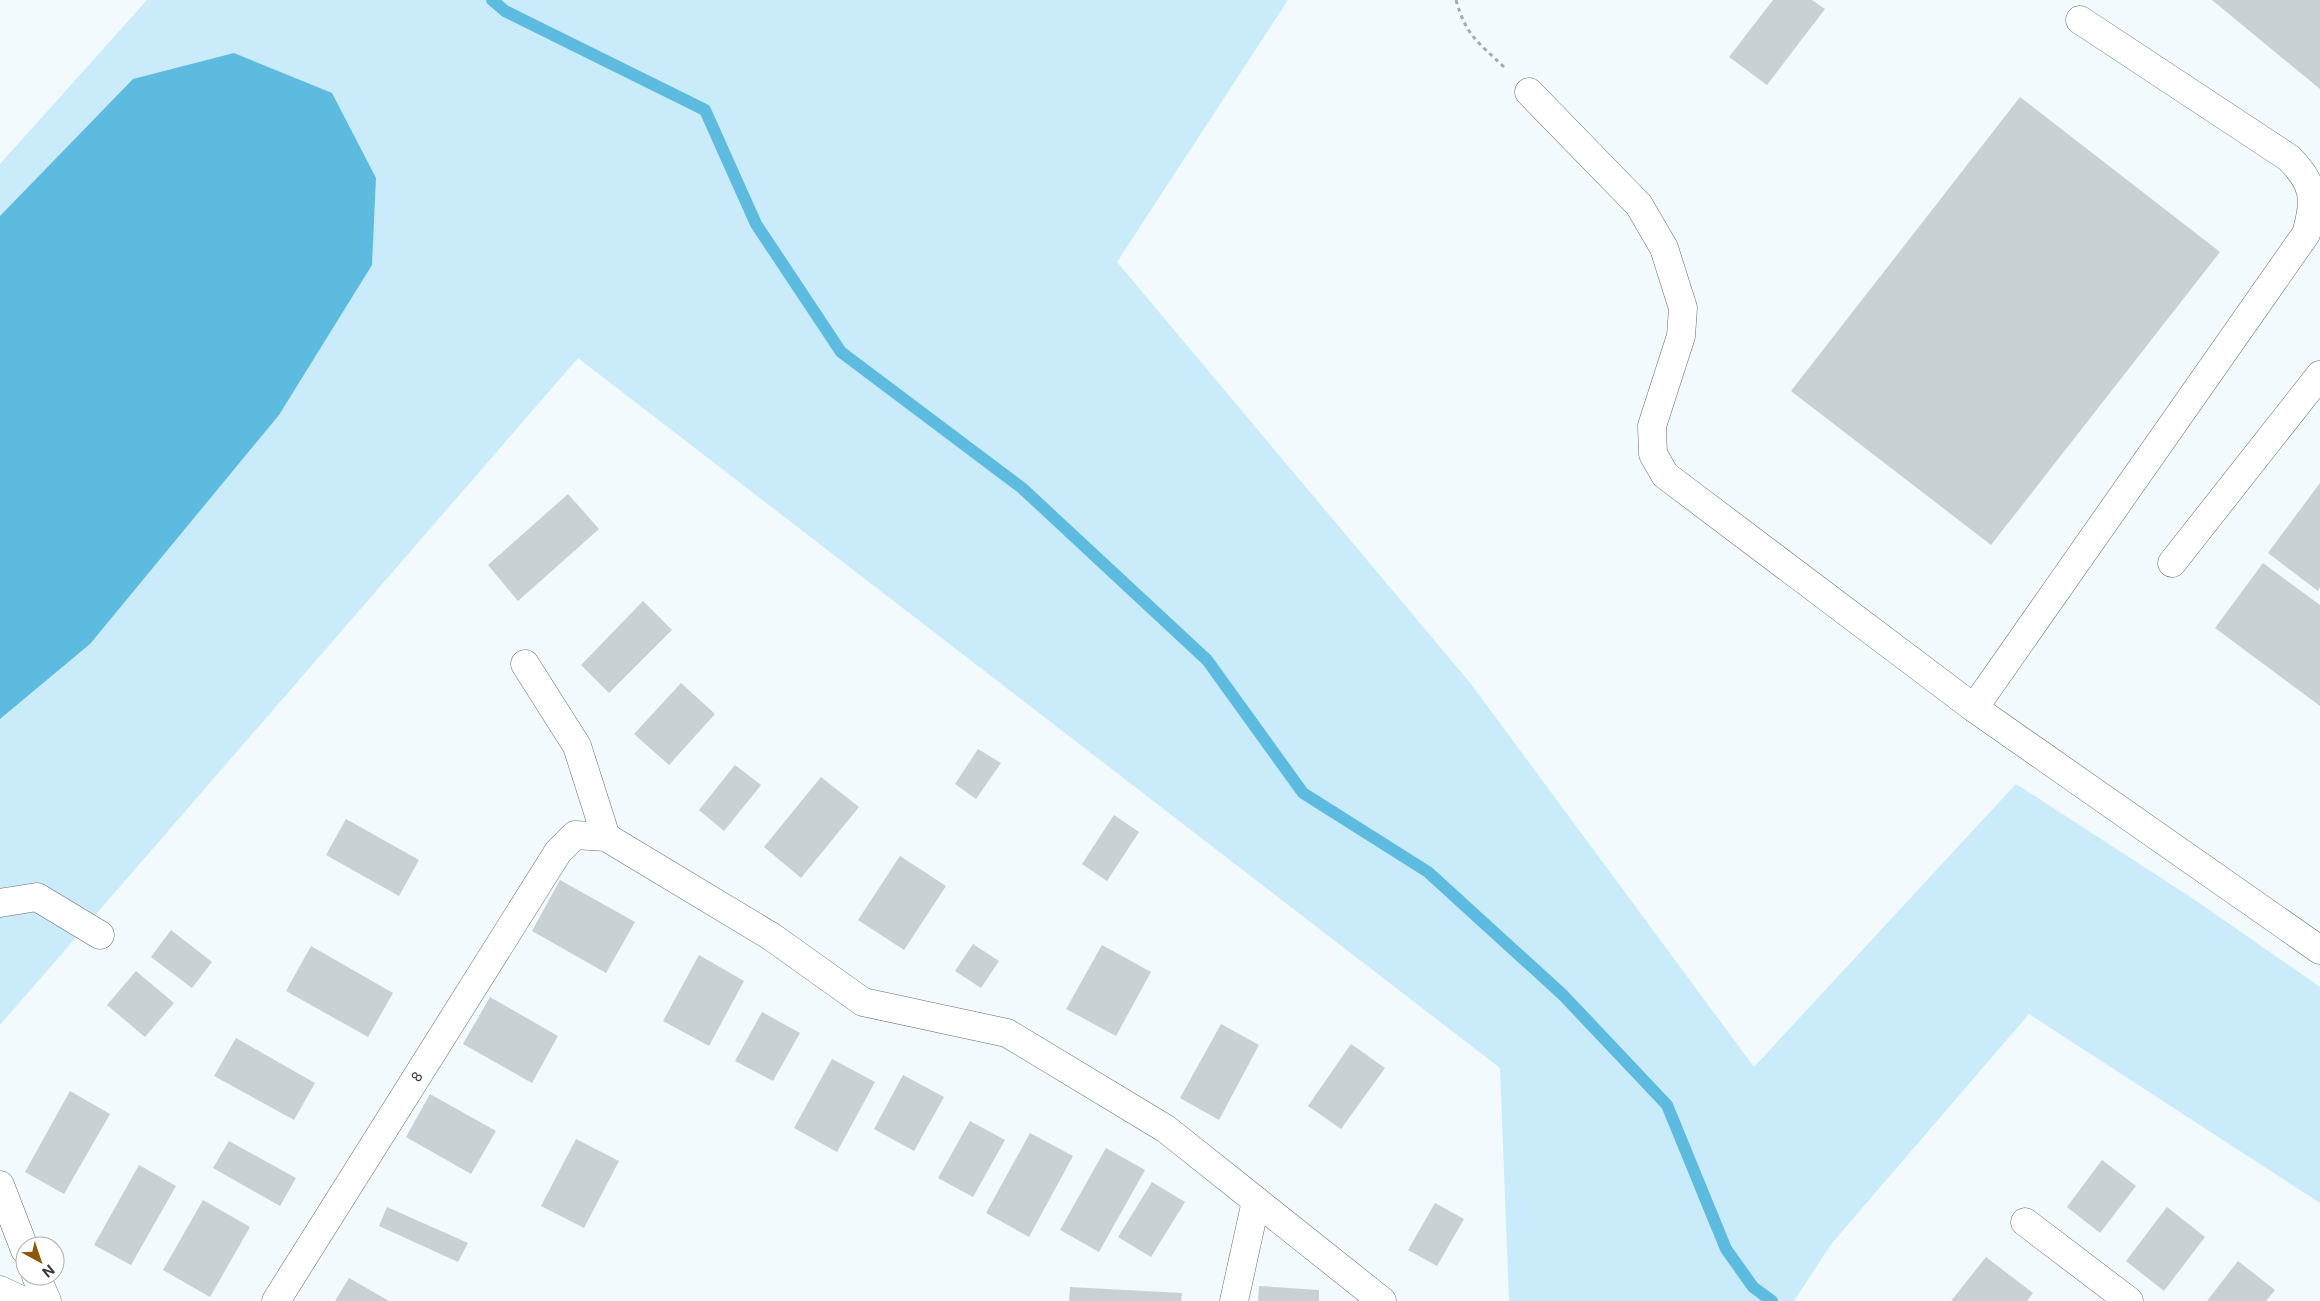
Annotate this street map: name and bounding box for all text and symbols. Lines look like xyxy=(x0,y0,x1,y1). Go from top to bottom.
street label: 8 xyxy=(407,1068,426,1085)
north arrow xyxy=(15,1236,65,1286)
text: N xyxy=(39,1261,58,1281)

